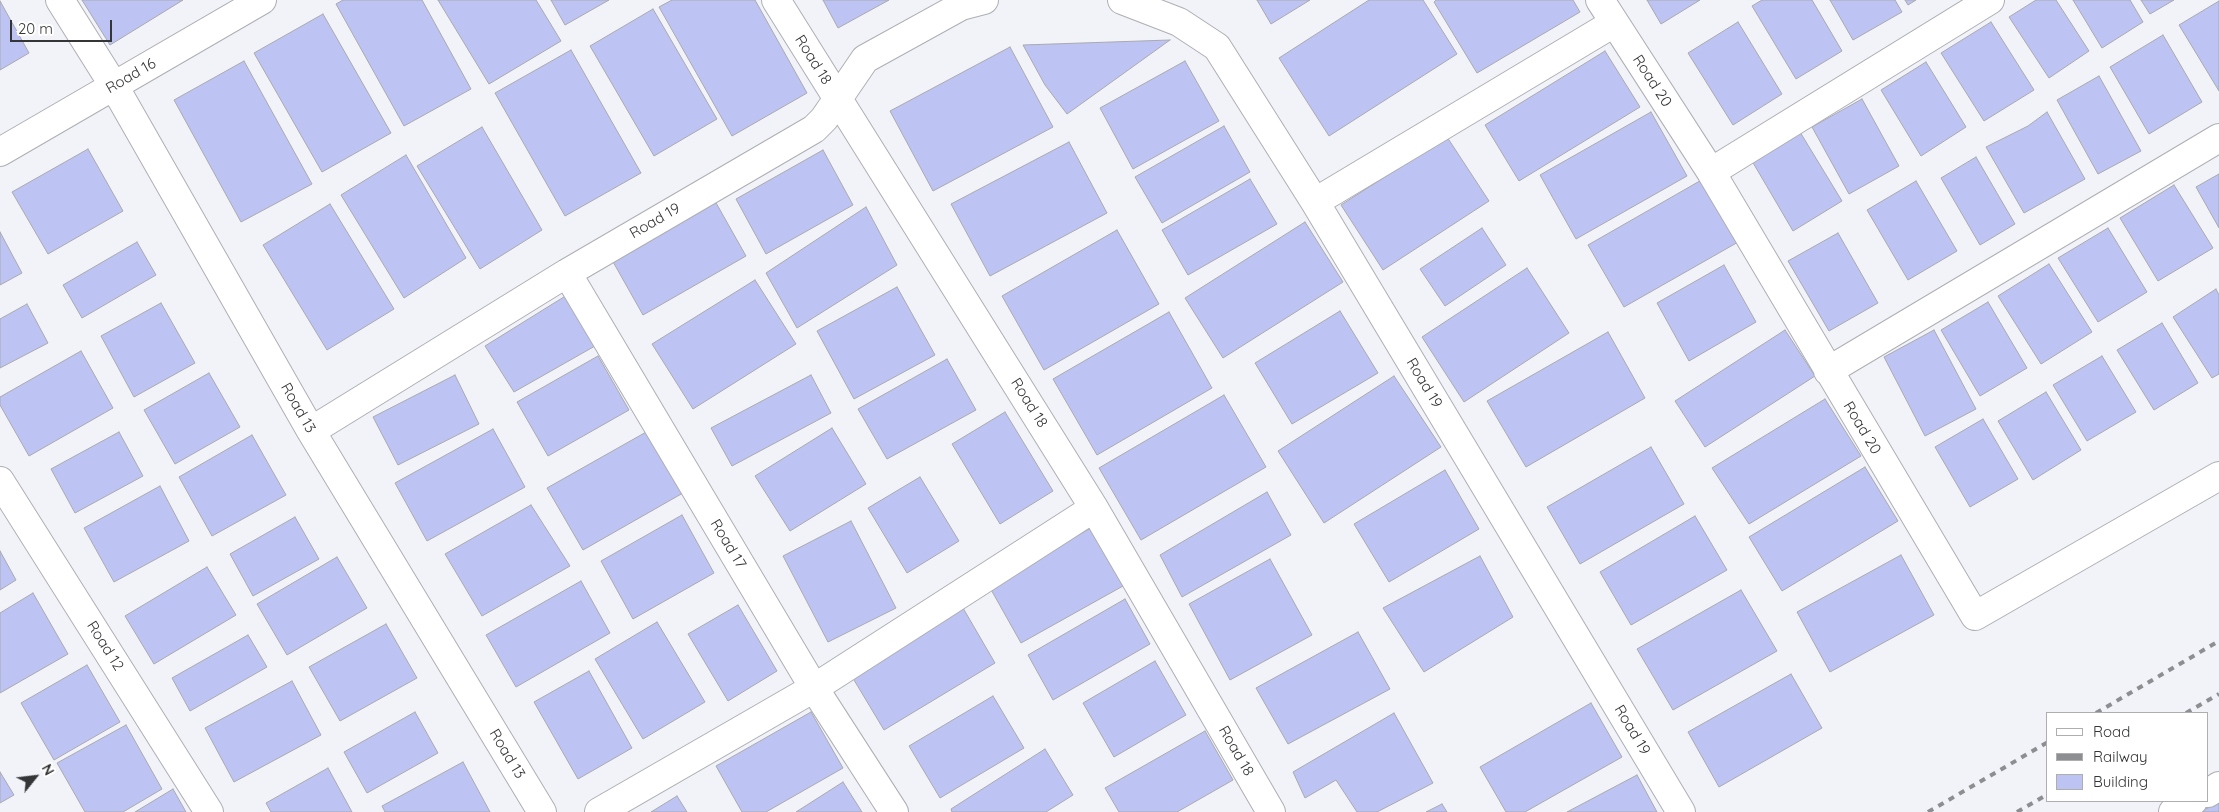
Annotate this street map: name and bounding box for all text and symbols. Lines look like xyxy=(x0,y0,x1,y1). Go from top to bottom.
scale bar xyxy=(12,10,115,42)
text: 20 m xyxy=(18,19,53,38)
street label: Road 18 xyxy=(791,32,835,88)
street label: Road 20 xyxy=(1629,52,1675,110)
street label: Road 16 xyxy=(103,54,159,98)
street label: Road 19 xyxy=(627,199,683,243)
street label: Road 19 xyxy=(1402,355,1446,411)
street label: Road 18 xyxy=(1007,375,1051,431)
street label: Road 13 xyxy=(277,380,319,436)
street label: Road 20 xyxy=(1839,398,1885,458)
street label: Road 17 xyxy=(706,516,750,572)
street label: Road 12 xyxy=(83,618,127,674)
street label: Road 19 xyxy=(1610,702,1654,758)
legend xyxy=(2046,712,2209,802)
text: Road xyxy=(2093,722,2130,741)
street label: Road 18 xyxy=(1214,723,1258,779)
street label: Road 13 xyxy=(485,726,529,782)
text: Railway xyxy=(2093,747,2148,766)
north arrow xyxy=(10,752,60,802)
text: N xyxy=(38,761,58,779)
text: Building xyxy=(2093,772,2148,791)

